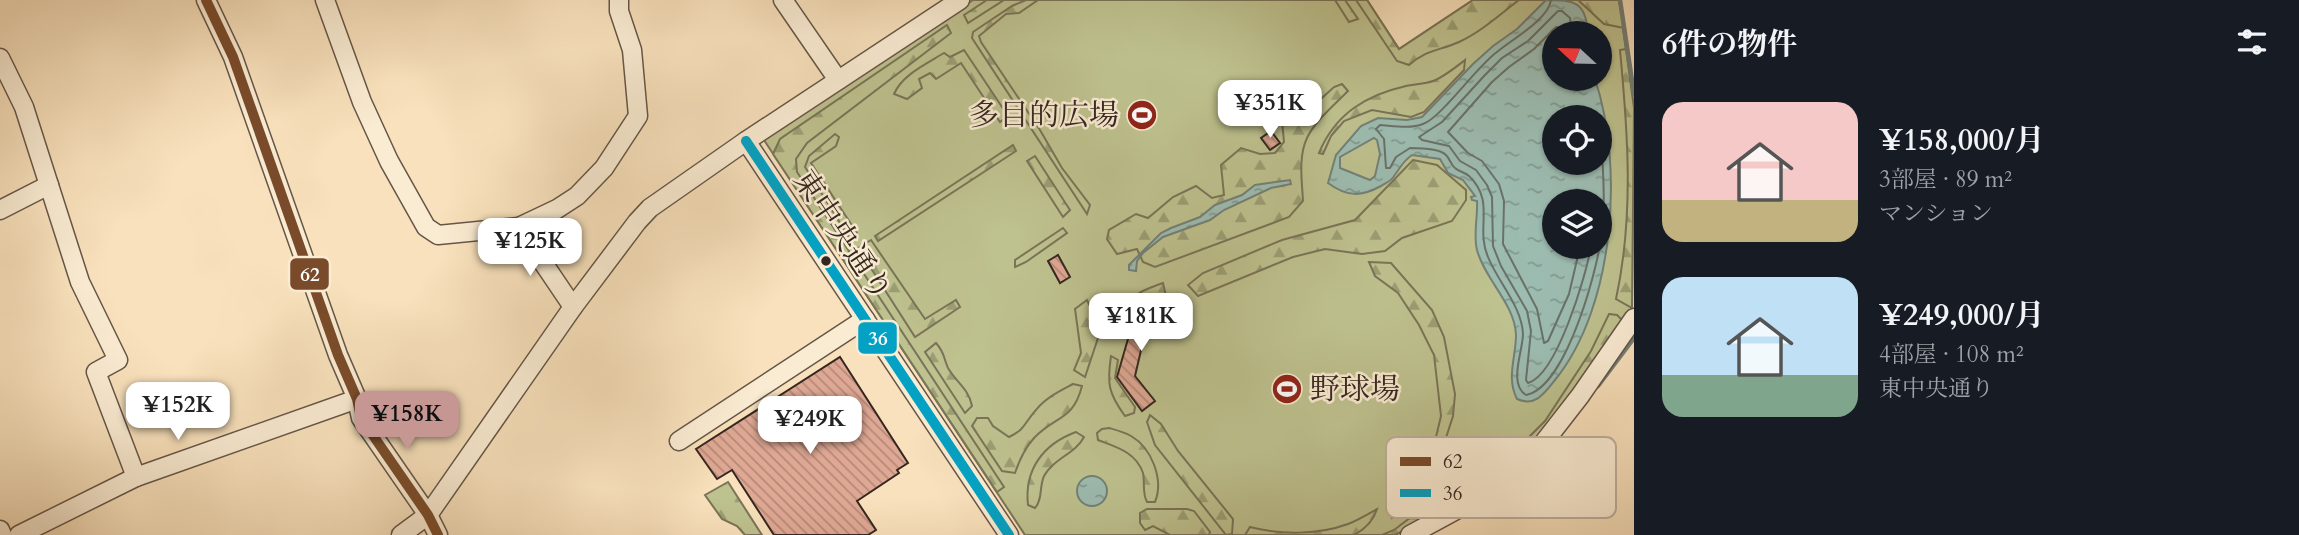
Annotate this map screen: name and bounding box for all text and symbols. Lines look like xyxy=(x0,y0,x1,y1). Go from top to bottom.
north arrow xyxy=(1542,21,1612,91)
map controls xyxy=(1542,21,1612,259)
icon: filters xyxy=(2233,23,2271,61)
text: 6件の物件 xyxy=(1662,24,1797,65)
pin: ¥351K xyxy=(1221,80,1319,140)
text: ¥351K xyxy=(1234,87,1306,118)
place label: 多目的広場 xyxy=(969,95,1119,136)
sports icon: 多目的広場 xyxy=(1125,98,1159,132)
button: locate xyxy=(1542,105,1612,175)
text: ¥158,000/月 xyxy=(1879,120,2045,161)
icon: home xyxy=(1718,130,1802,214)
street label: 東中央通り xyxy=(784,162,902,309)
text: 3部屋 · 89 m² xyxy=(1879,164,2012,195)
button: layers xyxy=(1542,189,1612,259)
text: マンション xyxy=(1879,198,1993,229)
pin: ¥125K xyxy=(481,218,579,278)
text: ¥125K xyxy=(494,225,566,256)
unlabelled marker xyxy=(819,254,833,268)
line badge: 62 xyxy=(289,257,330,291)
text: 62 xyxy=(300,262,320,288)
pin: ¥181K xyxy=(1092,294,1190,353)
text: ¥249,000/月 xyxy=(1879,295,2045,336)
text: ¥181K xyxy=(1105,300,1177,331)
icon: home xyxy=(1718,305,1802,389)
line badge: 36 xyxy=(857,321,898,355)
text: 36 xyxy=(868,326,888,352)
text: 4部屋 · 108 m² xyxy=(1879,339,2024,370)
place label: 野球場 xyxy=(1310,369,1400,410)
sports icon: 野球場 xyxy=(1270,372,1304,406)
text: 東中央通り xyxy=(1879,373,1994,404)
pin: ¥152K xyxy=(129,382,227,442)
text: ¥152K xyxy=(142,389,214,420)
pin: ¥158K xyxy=(358,392,456,451)
pin: ¥249K xyxy=(761,396,859,456)
text: ¥158K xyxy=(371,398,443,429)
text: ¥249K xyxy=(774,403,846,434)
legend xyxy=(1386,437,1616,518)
text: 62 xyxy=(1443,449,1463,475)
text: 36 xyxy=(1443,481,1462,507)

